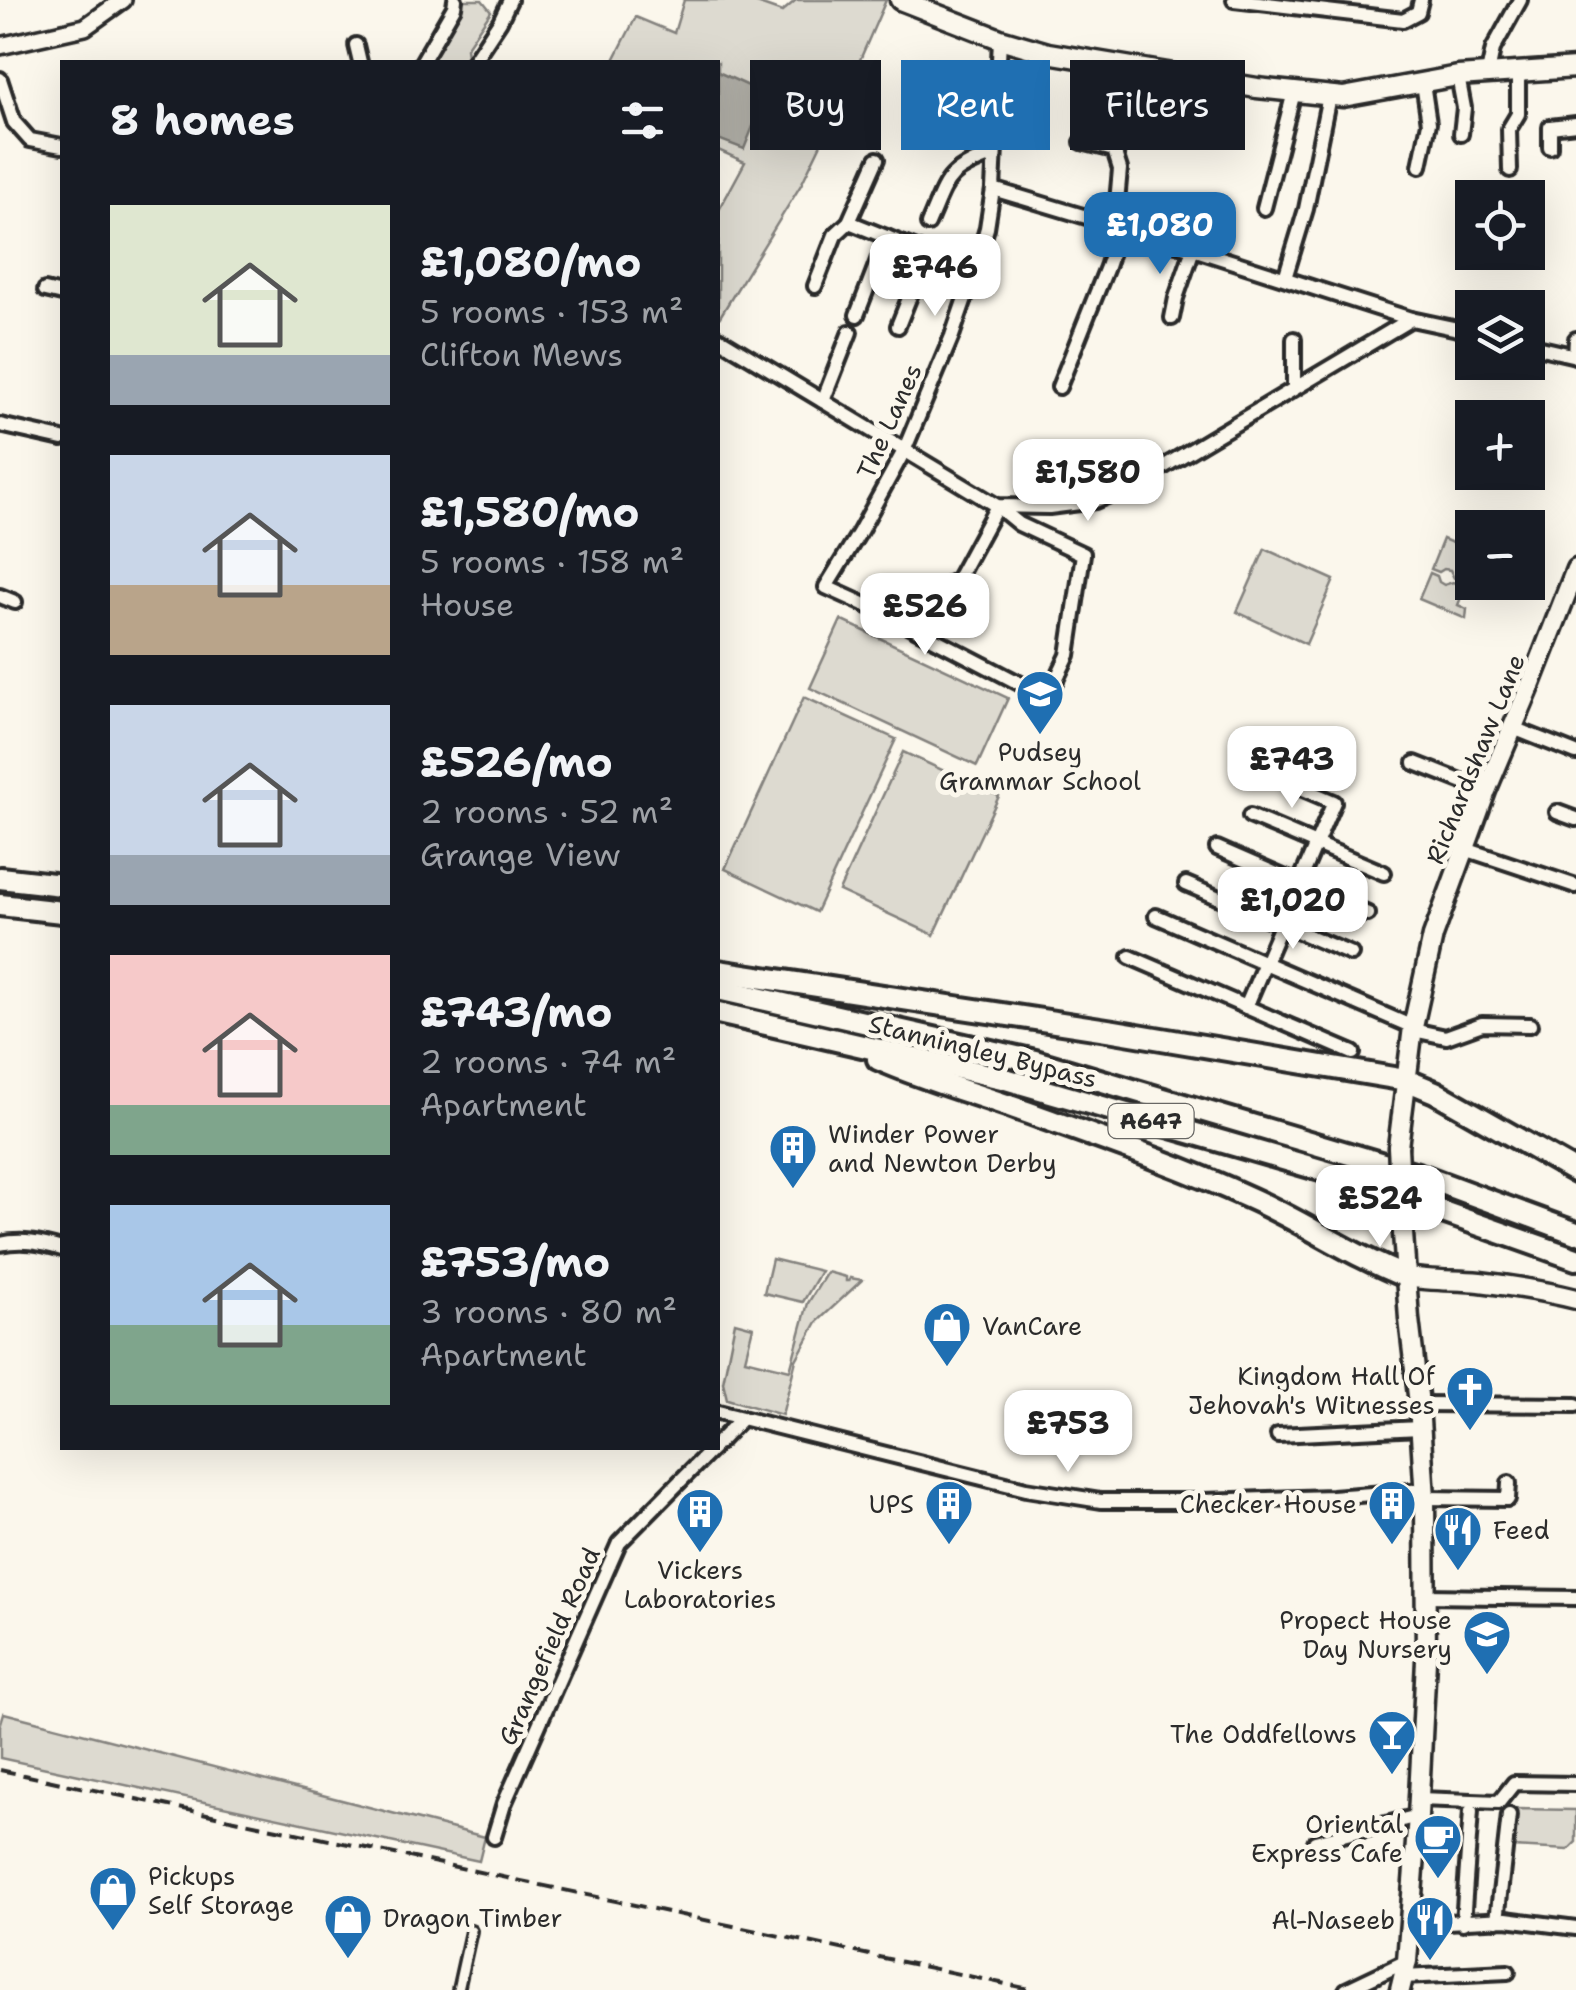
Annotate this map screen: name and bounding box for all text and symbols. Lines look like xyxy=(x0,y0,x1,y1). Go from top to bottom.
chip: Buy xyxy=(750,60,881,150)
chip: Rent xyxy=(901,60,1050,150)
chip: Filters xyxy=(1070,60,1245,150)
text: 8 homes xyxy=(110,92,295,148)
icon: filters xyxy=(615,93,670,148)
map controls xyxy=(1455,180,1545,600)
button: locate xyxy=(1455,180,1545,270)
pin: £1,080 xyxy=(1079,192,1241,277)
text: £1,080 xyxy=(1106,203,1214,246)
text: £1,080/mo xyxy=(420,234,642,290)
pin: £746 xyxy=(876,234,994,319)
icon: home xyxy=(190,245,310,365)
text: £746 xyxy=(892,245,978,288)
text: 5 rooms · 153 m² xyxy=(420,290,683,333)
button: layers xyxy=(1455,290,1545,380)
text: Clifton Mews xyxy=(420,333,623,376)
street label: The Lanes xyxy=(849,358,929,484)
button: + xyxy=(1455,400,1545,490)
pin: £1,580 xyxy=(1007,439,1169,524)
text: £1,580 xyxy=(1035,450,1141,493)
text: £1,580/mo xyxy=(420,484,640,540)
icon: home xyxy=(190,495,310,615)
button: − xyxy=(1455,510,1545,600)
text: 5 rooms · 158 m² xyxy=(420,540,684,583)
pin: £526 xyxy=(866,573,984,658)
text: House xyxy=(420,583,514,626)
text: £526 xyxy=(882,584,968,627)
street label: Richardshaw Lane xyxy=(1417,649,1533,869)
school or university icon: Pudsey Grammar School xyxy=(1014,668,1066,736)
pin: £743 xyxy=(1233,726,1351,811)
text: £526/mo xyxy=(420,734,613,790)
place label: Pudsey Grammar School xyxy=(939,735,1141,798)
text: £743 xyxy=(1249,737,1335,780)
icon: home xyxy=(190,745,310,865)
text: 2 rooms · 52 m² xyxy=(420,790,673,833)
text: Grange View xyxy=(420,833,621,876)
pin: £1,020 xyxy=(1212,867,1374,952)
text: £1,020 xyxy=(1240,878,1346,921)
text: £743/mo xyxy=(420,984,613,1040)
icon: home xyxy=(190,995,310,1115)
street label: Stanningley Bypass xyxy=(865,1006,1101,1096)
text: 2 rooms · 74 m² xyxy=(420,1040,676,1083)
text: Apartment xyxy=(420,1083,587,1126)
road number: A647 xyxy=(1108,1104,1194,1138)
place label: Winder Power and Newton Derby xyxy=(828,1117,1057,1180)
building icon: Winder Power and Newton Derby xyxy=(767,1122,819,1190)
pin: £524 xyxy=(1321,1165,1439,1250)
text: £524 xyxy=(1338,1176,1422,1219)
text: £753/mo xyxy=(420,1234,610,1290)
icon: home xyxy=(190,1245,310,1365)
text: 3 rooms · 80 m² xyxy=(420,1290,677,1333)
shop icon: VanCare xyxy=(921,1300,973,1368)
place label: VanCare xyxy=(982,1309,1082,1343)
text: Apartment xyxy=(420,1333,587,1376)
place label: Kingdom Hall Of Jehovah's Witnesses xyxy=(1188,1359,1436,1422)
church icon: Kingdom Hall Of Jehovah's Witnesses xyxy=(1444,1364,1496,1432)
pin: £753 xyxy=(1009,1390,1127,1475)
text: £753 xyxy=(1026,1401,1110,1444)
building icon: UPS xyxy=(923,1478,975,1546)
building icon: Checker House xyxy=(1366,1478,1418,1546)
building icon: Vickers Laboratories xyxy=(674,1486,726,1554)
place label: UPS xyxy=(869,1487,914,1521)
place label: Checker House xyxy=(1180,1487,1357,1521)
restaurant icon: Feed xyxy=(1432,1504,1484,1572)
place label: Feed xyxy=(1493,1513,1550,1547)
street label: Grangefield Road xyxy=(490,1541,608,1750)
place label: Vickers Laboratories xyxy=(624,1553,776,1616)
place label: Propect House Day Nursery xyxy=(1279,1603,1452,1666)
school or university icon: Propect House Day Nursery xyxy=(1461,1608,1513,1676)
bar icon: The Oddfellows xyxy=(1366,1708,1418,1776)
place label: The Oddfellows xyxy=(1170,1717,1357,1751)
place label: Oriental Express Cafe xyxy=(1251,1807,1403,1870)
cafe icon: Oriental Express Cafe xyxy=(1412,1812,1464,1880)
place label: Pickups Self Storage xyxy=(148,1859,294,1922)
shop icon: Pickups Self Storage xyxy=(87,1864,139,1932)
shop icon: Dragon Timber xyxy=(322,1892,374,1960)
restaurant icon: Al-Naseeb xyxy=(1404,1894,1456,1962)
place label: Dragon Timber xyxy=(383,1901,562,1935)
place label: Al-Naseeb xyxy=(1271,1903,1395,1937)

